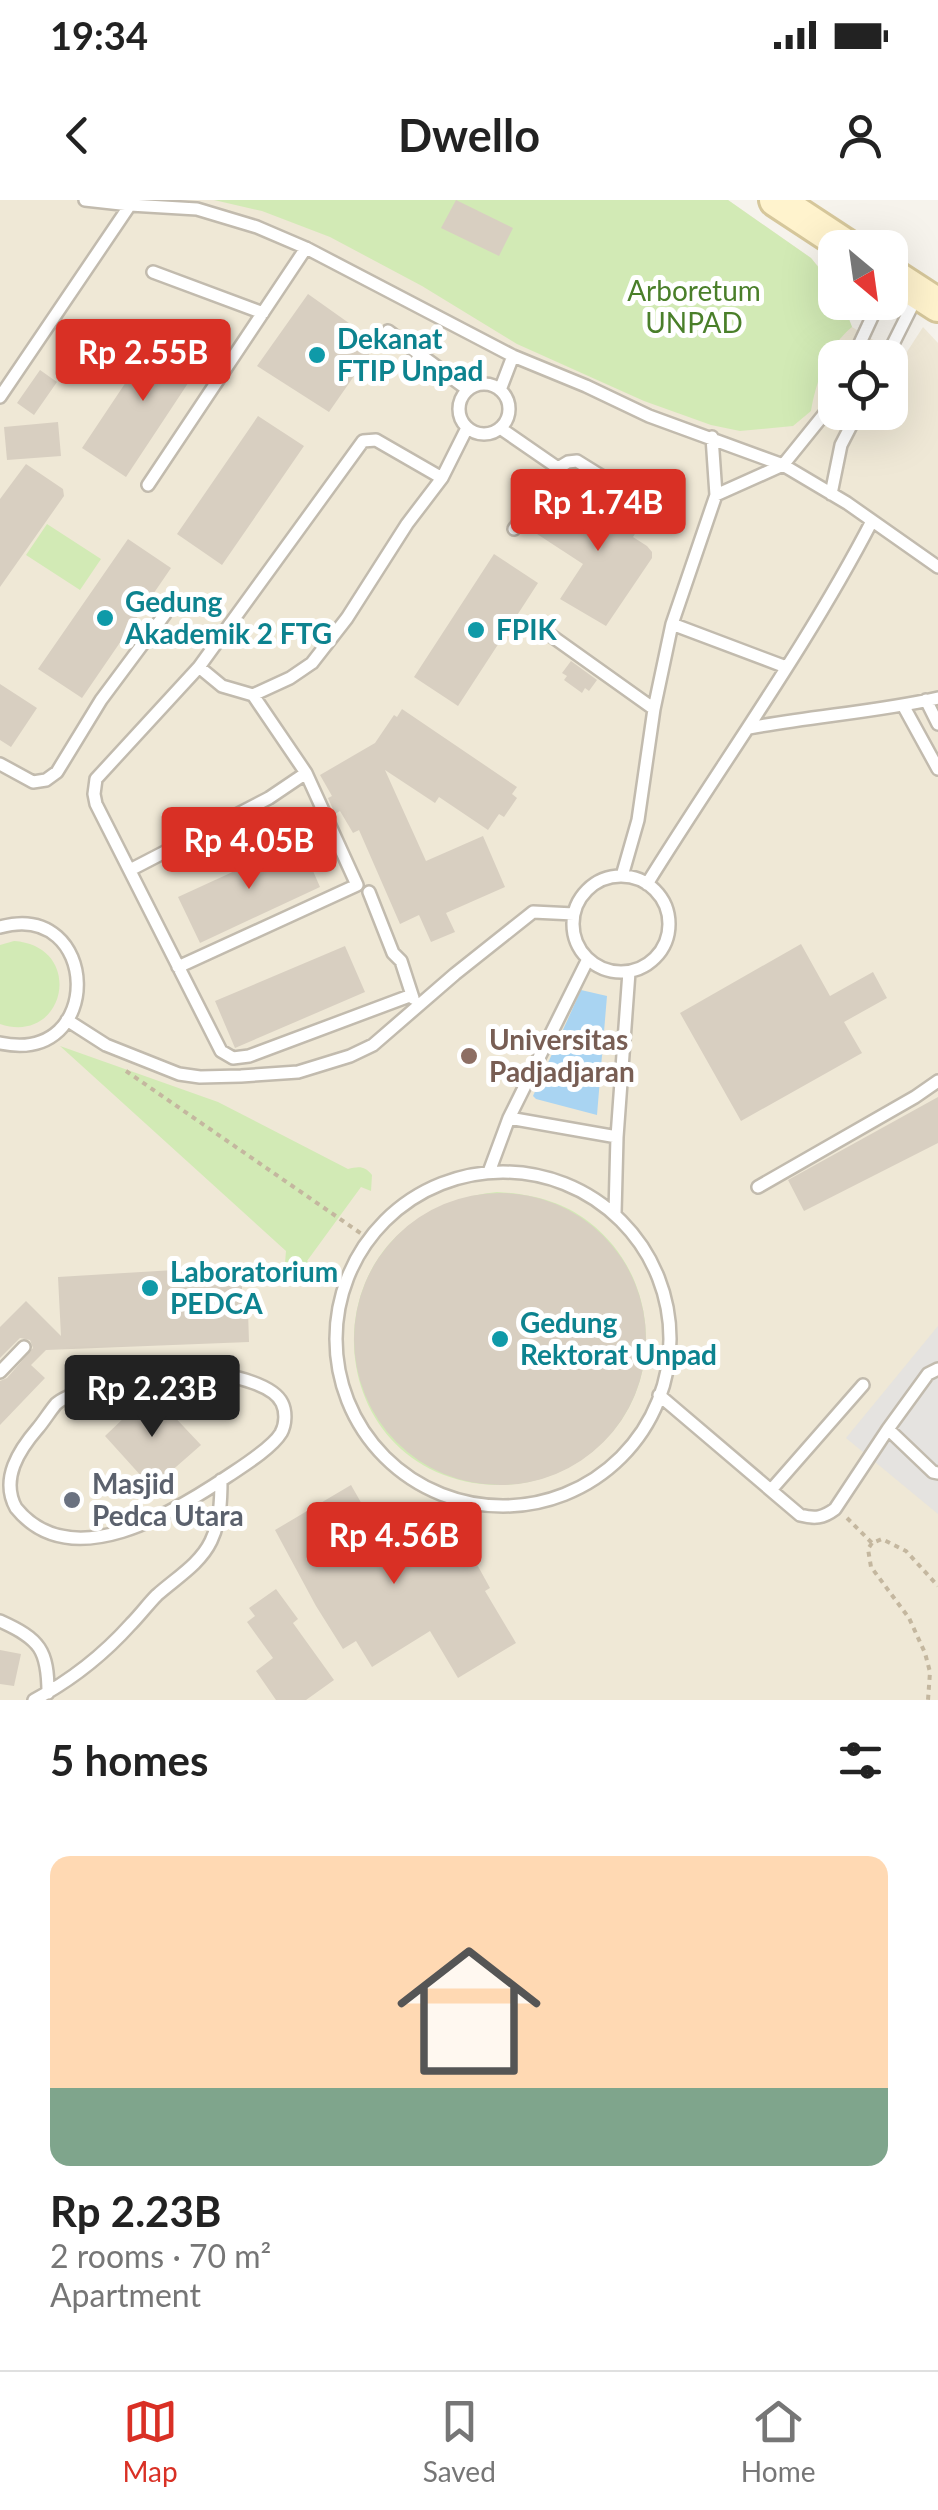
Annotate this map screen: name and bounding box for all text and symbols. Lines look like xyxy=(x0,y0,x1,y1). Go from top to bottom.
text: 19:34 xyxy=(50,12,148,58)
icon: back xyxy=(50,108,105,163)
text: Dwello xyxy=(398,108,540,162)
icon: person xyxy=(833,108,888,163)
north arrow xyxy=(818,230,908,320)
map controls xyxy=(818,230,908,430)
park label: Arboretum UNPAD xyxy=(627,273,761,339)
pin: Rp 2.55B xyxy=(40,319,246,404)
place label: Dekanat FTIP Unpad xyxy=(337,321,483,387)
text: Rp 2.55B xyxy=(78,332,208,371)
button: locate xyxy=(818,340,908,430)
marker: Dekanat FTIP Unpad xyxy=(306,344,328,366)
pin: Rp 1.74B xyxy=(495,469,701,554)
text: Rp 1.74B xyxy=(533,482,663,521)
place label: Gedung Akademik 2 FTG xyxy=(124,584,332,650)
marker: Gedung Akademik 2 FTG xyxy=(94,607,116,629)
place label: FPIK xyxy=(496,612,557,646)
marker: FPIK xyxy=(465,619,487,641)
pin: Rp 4.05B xyxy=(146,807,352,892)
text: Rp 4.05B xyxy=(184,820,314,859)
place label: Universitas Padjadjaran xyxy=(489,1022,635,1088)
marker: Universitas Padjadjaran xyxy=(458,1045,480,1067)
place label: Laboratorium PEDCA xyxy=(170,1254,338,1320)
marker: Laboratorium PEDCA xyxy=(139,1277,161,1299)
place label: Gedung Rektorat Unpad xyxy=(520,1305,717,1371)
marker: Gedung Rektorat Unpad xyxy=(489,1328,511,1350)
pin: Rp 2.23B xyxy=(49,1355,255,1440)
text: Rp 2.23B xyxy=(87,1368,217,1407)
place label: Masjid Pedca Utara xyxy=(92,1466,244,1532)
marker: Masjid Pedca Utara xyxy=(61,1489,83,1511)
pin: Rp 4.56B xyxy=(291,1502,497,1587)
text: Rp 4.56B xyxy=(329,1515,459,1554)
icon: filters xyxy=(833,1733,888,1788)
text: 5 homes xyxy=(50,1735,208,1785)
icon: home xyxy=(379,1921,559,2101)
text: Rp 2.23B xyxy=(50,2186,222,2236)
text: 2 rooms · 70 m² xyxy=(50,2236,271,2275)
text: Apartment xyxy=(50,2275,201,2314)
tab: Map xyxy=(123,2394,178,2488)
tab: Saved xyxy=(423,2394,496,2488)
tab: Home xyxy=(741,2394,815,2488)

